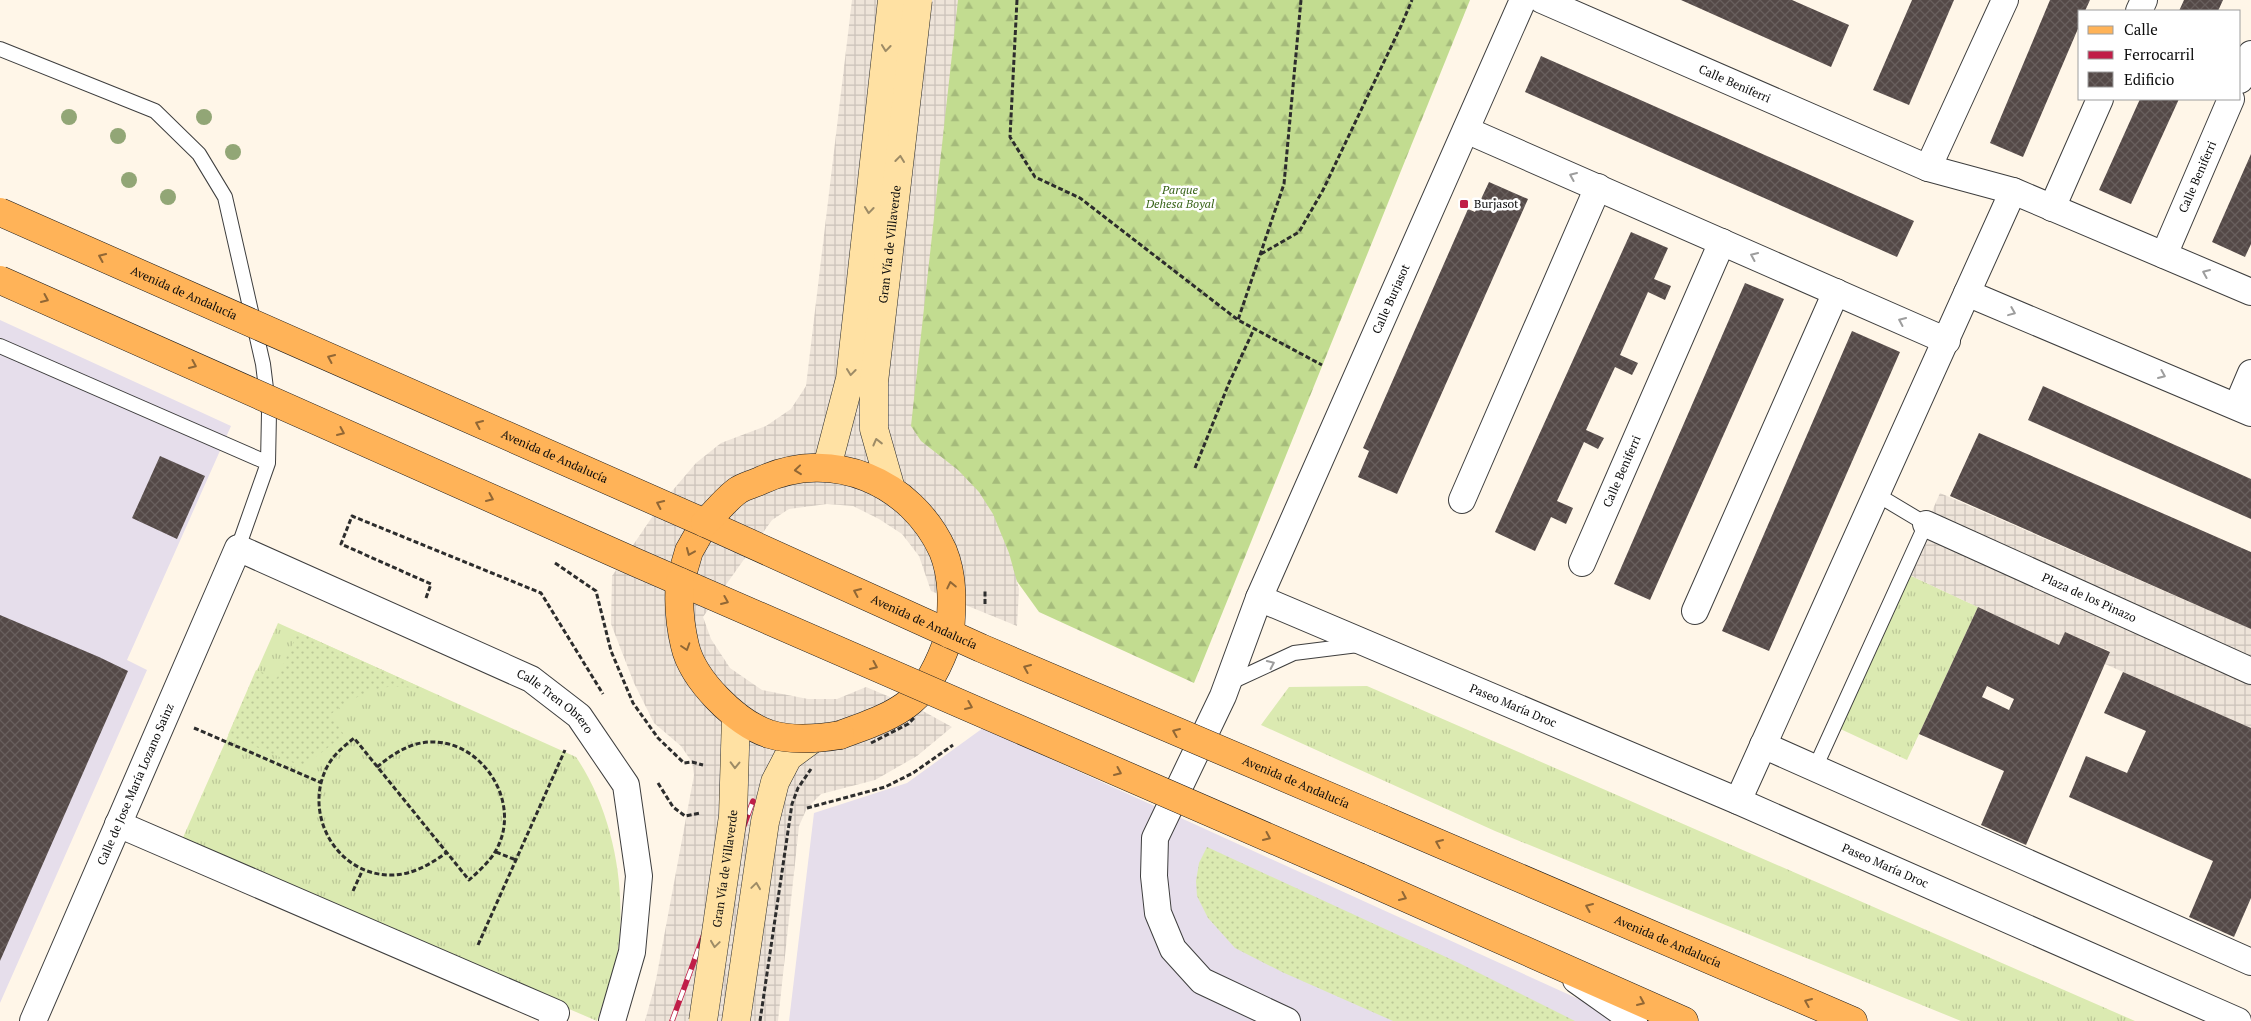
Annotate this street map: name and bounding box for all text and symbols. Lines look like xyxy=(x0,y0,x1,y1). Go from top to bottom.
legend xyxy=(2078,10,2241,100)
text: Calle xyxy=(2124,19,2158,39)
text: Ferrocarril xyxy=(2124,44,2195,64)
one-way arrow xyxy=(881,45,892,53)
street label: Calle Beniferri xyxy=(1696,61,1773,106)
text: Edificio xyxy=(2124,69,2174,89)
street label: Calle Beniferri xyxy=(2175,138,2219,215)
one-way arrow xyxy=(894,154,905,162)
one-way arrow xyxy=(1569,172,1578,183)
park label: Parque Dehesa Boyal xyxy=(1145,182,1215,211)
street label: Gran Vía de Villaverde xyxy=(875,184,904,304)
place label: Burjasot xyxy=(1474,196,1519,211)
marker: Burjasot xyxy=(1458,198,1470,210)
one-way arrow xyxy=(864,206,875,214)
one-way arrow xyxy=(1750,251,1759,262)
one-way arrow xyxy=(98,253,107,264)
street label: Calle Burjasot xyxy=(1369,261,1413,336)
street label: Avenida de Andalucía xyxy=(128,263,240,323)
one-way arrow xyxy=(2202,268,2211,279)
one-way arrow xyxy=(40,293,49,304)
one-way arrow xyxy=(2007,306,2016,316)
one-way arrow xyxy=(1898,317,1907,328)
one-way arrow xyxy=(327,354,336,365)
one-way arrow xyxy=(188,359,197,370)
one-way arrow xyxy=(846,368,857,376)
one-way arrow xyxy=(2157,369,2166,379)
one-way arrow xyxy=(475,419,484,430)
one-way arrow xyxy=(336,425,345,436)
street label: Avenida de Andalucía xyxy=(499,426,610,486)
street label: Calle Beniferri xyxy=(1599,433,1644,509)
one-way arrow xyxy=(872,437,883,446)
one-way arrow xyxy=(793,464,801,475)
one-way arrow xyxy=(485,491,494,502)
one-way arrow xyxy=(656,500,665,510)
one-way arrow xyxy=(686,547,696,556)
street label: Plaza de los Pinazo xyxy=(2040,569,2139,625)
one-way arrow xyxy=(946,581,957,590)
one-way arrow xyxy=(853,588,862,599)
street label: Avenida de Andalucía xyxy=(869,591,980,652)
one-way arrow xyxy=(720,595,729,606)
one-way arrow xyxy=(681,642,691,651)
one-way arrow xyxy=(869,659,878,670)
one-way arrow xyxy=(1266,660,1275,670)
one-way arrow xyxy=(1023,663,1032,674)
street label: Calle Tren Obrero xyxy=(514,666,597,736)
street label: Paseo María Droc xyxy=(1468,680,1559,730)
street label: Calle de Jose María Lozano Sainz xyxy=(93,701,177,867)
one-way arrow xyxy=(965,701,973,711)
one-way arrow xyxy=(1172,727,1181,738)
street label: Avenida de Andalucía xyxy=(1240,752,1352,811)
one-way arrow xyxy=(729,761,740,769)
one-way arrow xyxy=(1113,765,1122,776)
street label: Gran Vía de Villaverde xyxy=(709,810,740,928)
one-way arrow xyxy=(1262,831,1271,842)
one-way arrow xyxy=(1435,839,1444,850)
street label: Paseo María Droc xyxy=(1840,840,1931,891)
one-way arrow xyxy=(750,882,760,891)
one-way arrow xyxy=(1398,891,1407,902)
one-way arrow xyxy=(1585,903,1594,914)
street label: Avenida de Andalucía xyxy=(1612,912,1724,971)
one-way arrow xyxy=(710,939,720,948)
one-way arrow xyxy=(1636,996,1645,1007)
one-way arrow xyxy=(1804,997,1813,1008)

